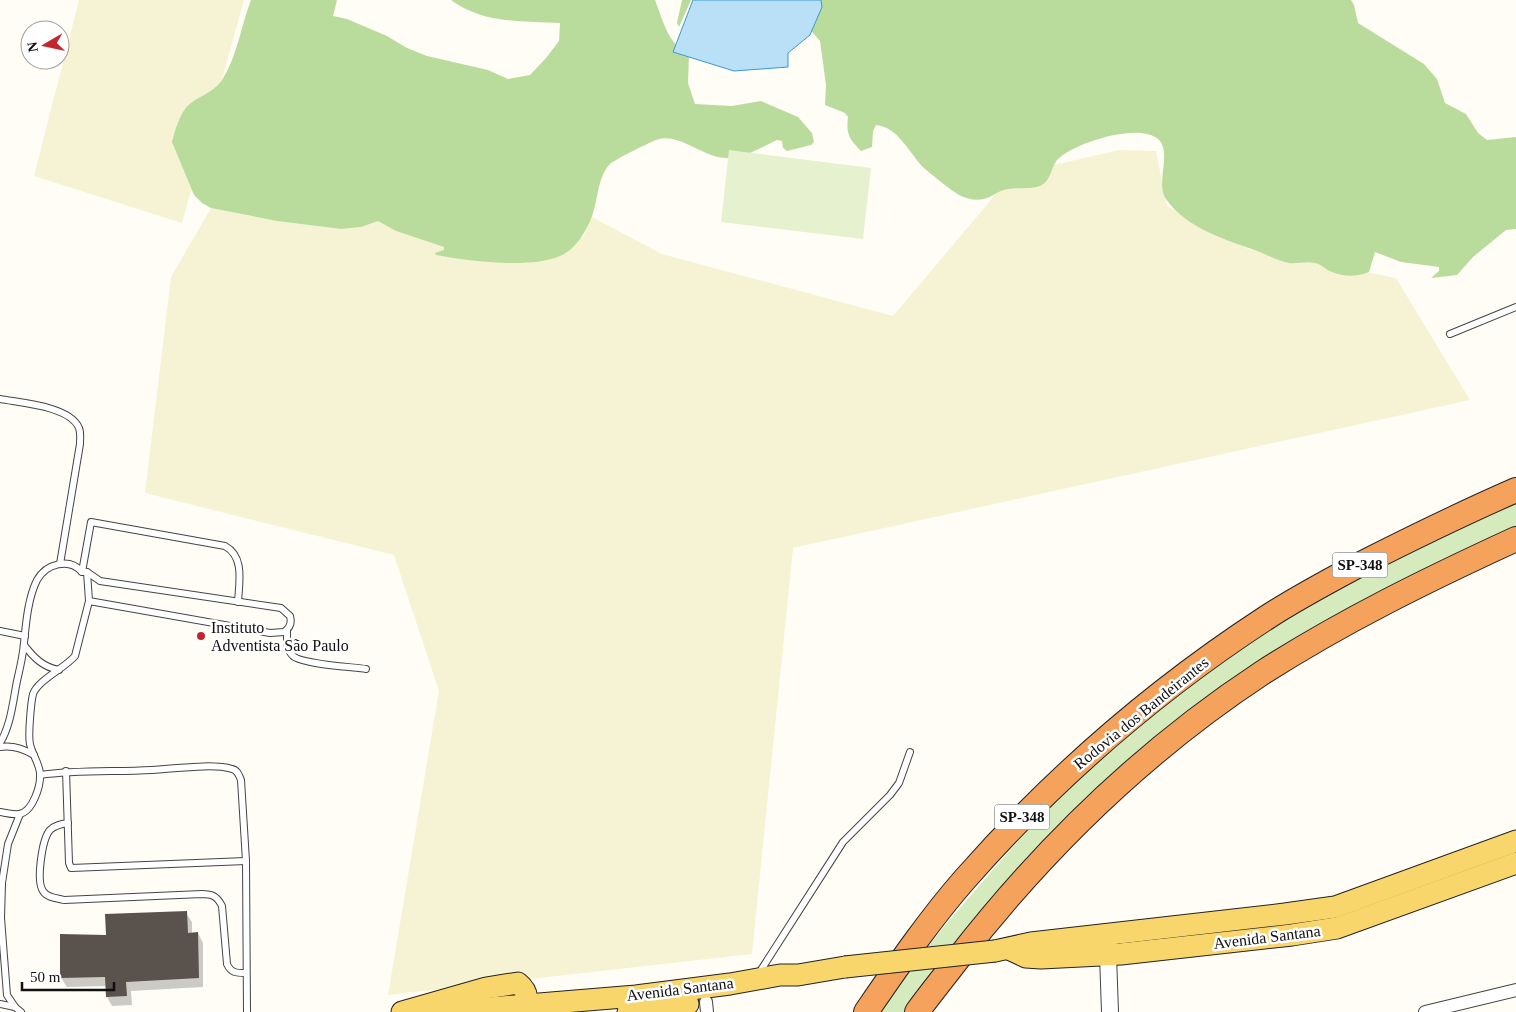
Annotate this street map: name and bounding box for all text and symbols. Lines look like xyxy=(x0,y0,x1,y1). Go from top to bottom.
north arrow xyxy=(20,20,70,70)
text: N xyxy=(24,41,41,53)
road number: SP-348 xyxy=(1332,552,1388,578)
place label: Instituto Adventista São Paulo xyxy=(211,619,349,654)
marker: Instituto Adventista São Paulo xyxy=(195,630,207,642)
street label: Rodovia dos Bandeirantes xyxy=(1070,654,1212,772)
road number: SP-348 xyxy=(994,804,1050,830)
street label: Avenida Santana xyxy=(1213,922,1321,952)
scale bar xyxy=(22,960,115,992)
text: 50 m xyxy=(30,969,61,985)
street label: Avenida Santana xyxy=(626,974,734,1004)

